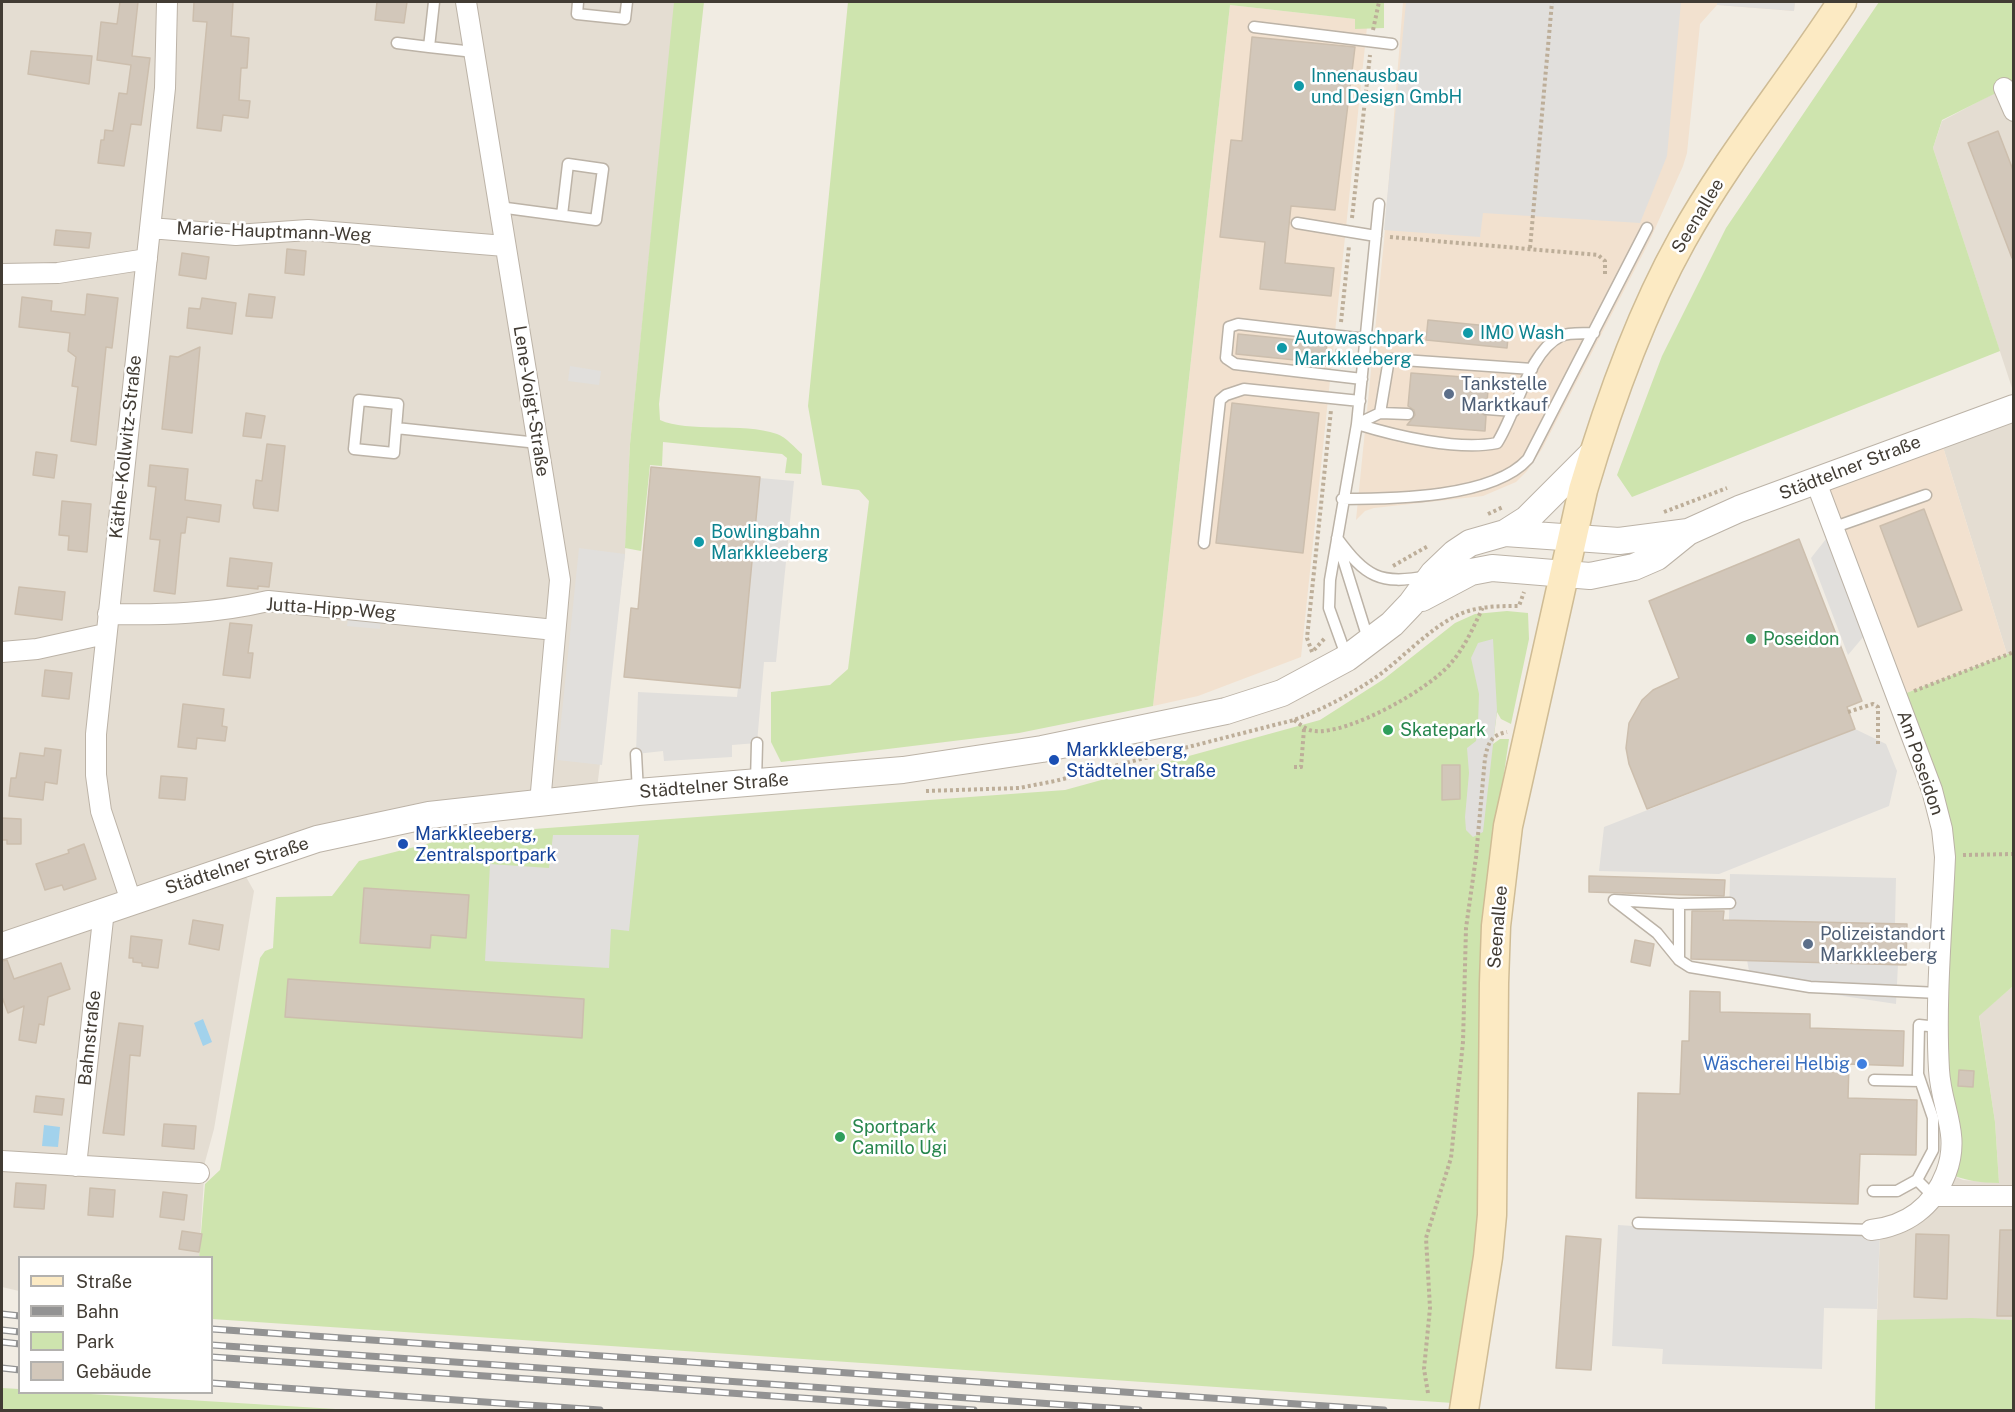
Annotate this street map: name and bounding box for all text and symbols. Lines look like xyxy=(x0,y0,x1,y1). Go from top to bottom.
place label: Innenausbau und Design GmbH xyxy=(1311,65,1462,107)
marker: Innenausbau und Design GmbH xyxy=(1292,79,1306,93)
street label: Seenallee xyxy=(1667,175,1729,257)
street label: Marie-Hauptmann-Weg xyxy=(176,218,372,246)
place label: IMO Wash xyxy=(1480,322,1564,344)
street label: Lene-Voigt-Straße xyxy=(508,324,554,478)
marker: IMO Wash xyxy=(1461,326,1475,340)
place label: Autowaschpark Markkleeberg xyxy=(1294,327,1424,370)
marker: Autowaschpark Markkleeberg xyxy=(1275,341,1289,355)
street label: Käthe-Kollwitz-Straße xyxy=(106,354,146,540)
place label: Tankstelle Marktkauf xyxy=(1461,373,1548,416)
marker: Tankstelle Marktkauf xyxy=(1442,387,1456,401)
street label: Städtelner Straße xyxy=(1776,431,1924,505)
place label: Bowlingbahn Markkleeberg xyxy=(711,521,828,564)
marker: Bowlingbahn Markkleeberg xyxy=(692,535,706,549)
street label: Jutta-Hipp-Weg xyxy=(265,594,397,624)
place label: Poseidon xyxy=(1763,628,1839,650)
marker: Poseidon xyxy=(1744,632,1758,646)
street label: Am Poseidon xyxy=(1892,708,1948,818)
place label: Skatepark xyxy=(1400,719,1486,741)
marker: Skatepark xyxy=(1381,723,1395,737)
place label: Markkleeberg, Städtelner Straße xyxy=(1066,739,1216,782)
marker: Markkleeberg, Städtelner Straße xyxy=(1047,753,1061,767)
street label: Städtelner Straße xyxy=(638,769,790,803)
place label: Markkleeberg, Zentralsportpark xyxy=(415,823,557,866)
street label: Städtelner Straße xyxy=(162,833,312,899)
marker: Markkleeberg, Zentralsportpark xyxy=(396,837,410,851)
street label: Seenallee xyxy=(1484,885,1512,969)
place label: Polizeistandort Markkleeberg xyxy=(1820,923,1945,966)
marker: Polizeistandort Markkleeberg xyxy=(1801,937,1815,951)
street label: Bahnstraße xyxy=(74,989,106,1087)
place label: Wäscherei Helbig xyxy=(1703,1053,1850,1075)
marker: Wäscherei Helbig xyxy=(1855,1057,1869,1071)
place label: Sportpark Camillo Ugi xyxy=(852,1116,947,1158)
marker: Sportpark Camillo Ugi xyxy=(833,1130,847,1144)
legend xyxy=(18,1256,213,1394)
text: Straße xyxy=(76,1271,132,1292)
text: Bahn xyxy=(76,1301,119,1322)
text: Park xyxy=(76,1331,114,1352)
text: Gebäude xyxy=(76,1361,151,1382)

